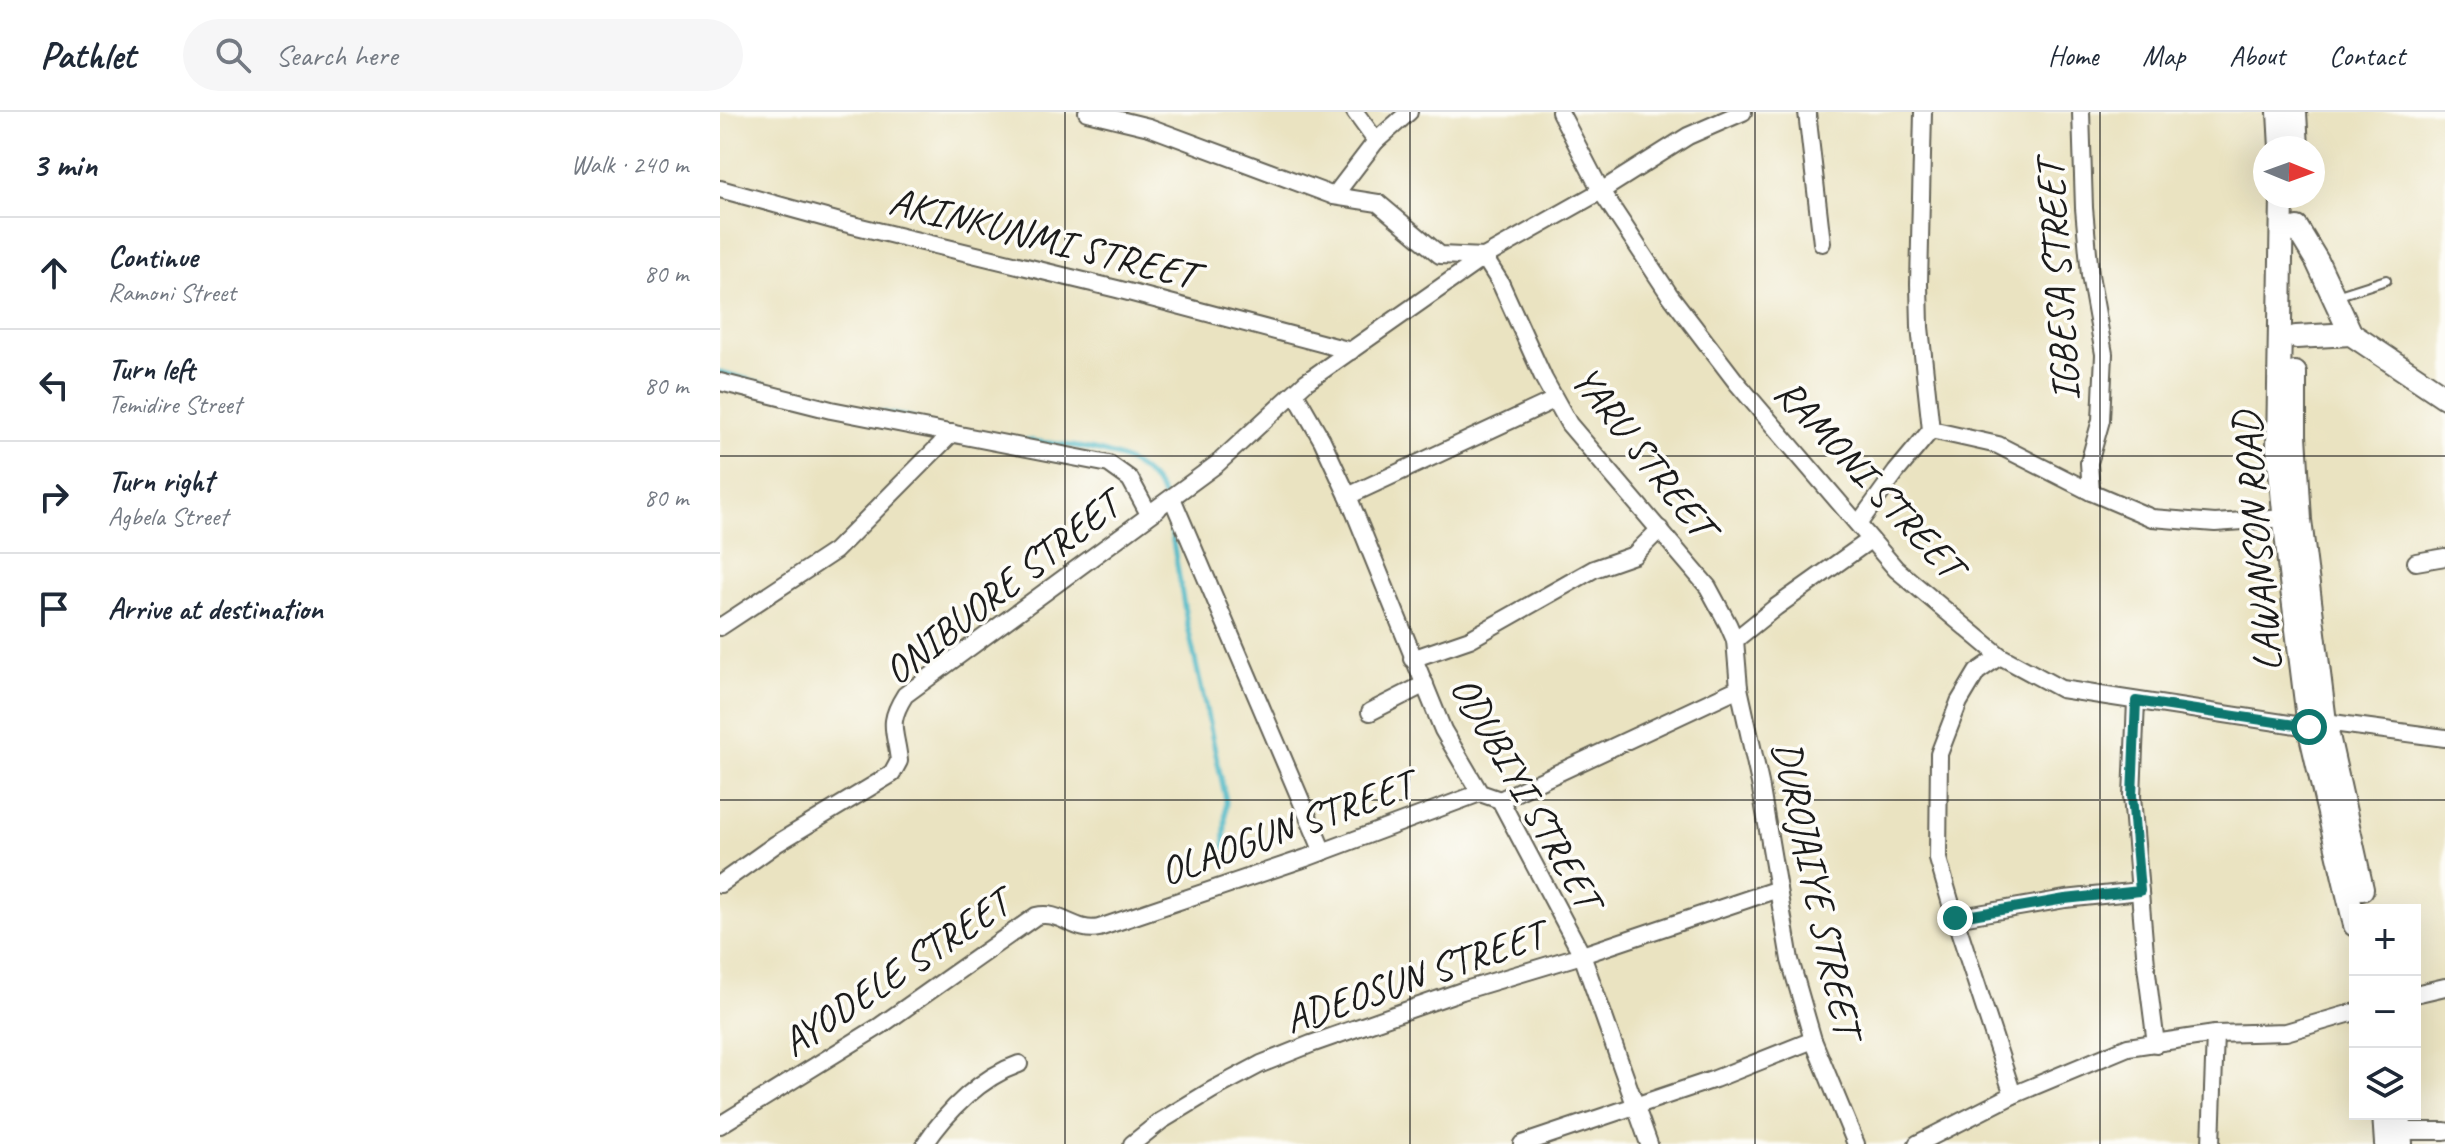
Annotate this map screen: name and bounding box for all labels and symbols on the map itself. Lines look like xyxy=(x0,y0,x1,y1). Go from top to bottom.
north arrow xyxy=(2253,136,2325,208)
street label: IGBESA STREET xyxy=(2024,151,2091,403)
street label: AKINKUNMI STREET xyxy=(884,176,1211,303)
street label: YARU STREET xyxy=(1561,356,1732,555)
street label: RAMONI STREET xyxy=(1764,368,1980,595)
street label: LAWANSON ROAD xyxy=(2221,407,2293,674)
street label: ONIBUORE STREET xyxy=(874,475,1136,695)
street label: ODUBIYI STREET xyxy=(1439,667,1617,924)
route start xyxy=(2291,709,2327,745)
street label: DUROJAIYE STREET xyxy=(1761,737,1875,1049)
street label: OLAOGUN STREET xyxy=(1153,756,1427,897)
street label: AYODELE STREET xyxy=(772,874,1026,1068)
route end xyxy=(1937,900,1973,936)
street label: ADEOSUN STREET xyxy=(1278,907,1558,1045)

